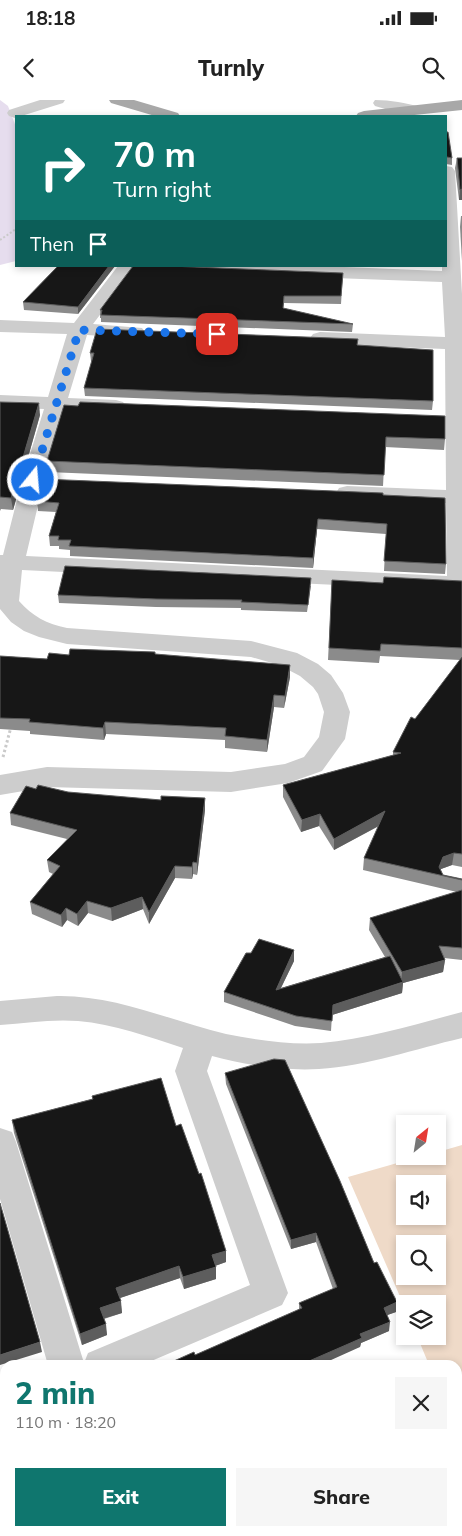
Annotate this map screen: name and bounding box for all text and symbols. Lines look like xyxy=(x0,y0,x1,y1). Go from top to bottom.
text: 18:18 xyxy=(25,6,75,30)
icon: back xyxy=(15,54,43,82)
text: Turnly xyxy=(198,54,264,82)
icon: search xyxy=(419,54,447,82)
text: 70 m xyxy=(113,132,196,176)
icon: right xyxy=(30,135,95,200)
text: Turn right xyxy=(113,175,211,203)
icon: arrive xyxy=(84,230,112,258)
text: Then xyxy=(30,232,74,256)
pin xyxy=(196,313,238,355)
icon: arrive xyxy=(203,320,231,348)
position arrow xyxy=(6,453,58,505)
north arrow xyxy=(396,1115,446,1165)
map controls xyxy=(396,1115,446,1345)
button: sound xyxy=(396,1175,446,1225)
button: search xyxy=(396,1235,446,1285)
button: layers xyxy=(396,1295,446,1345)
text: 2 min xyxy=(15,1374,95,1412)
button: close xyxy=(395,1377,447,1429)
text: 110 m · 18:20 xyxy=(15,1412,116,1432)
button: Exit xyxy=(15,1468,226,1526)
button: Share xyxy=(236,1468,447,1526)

